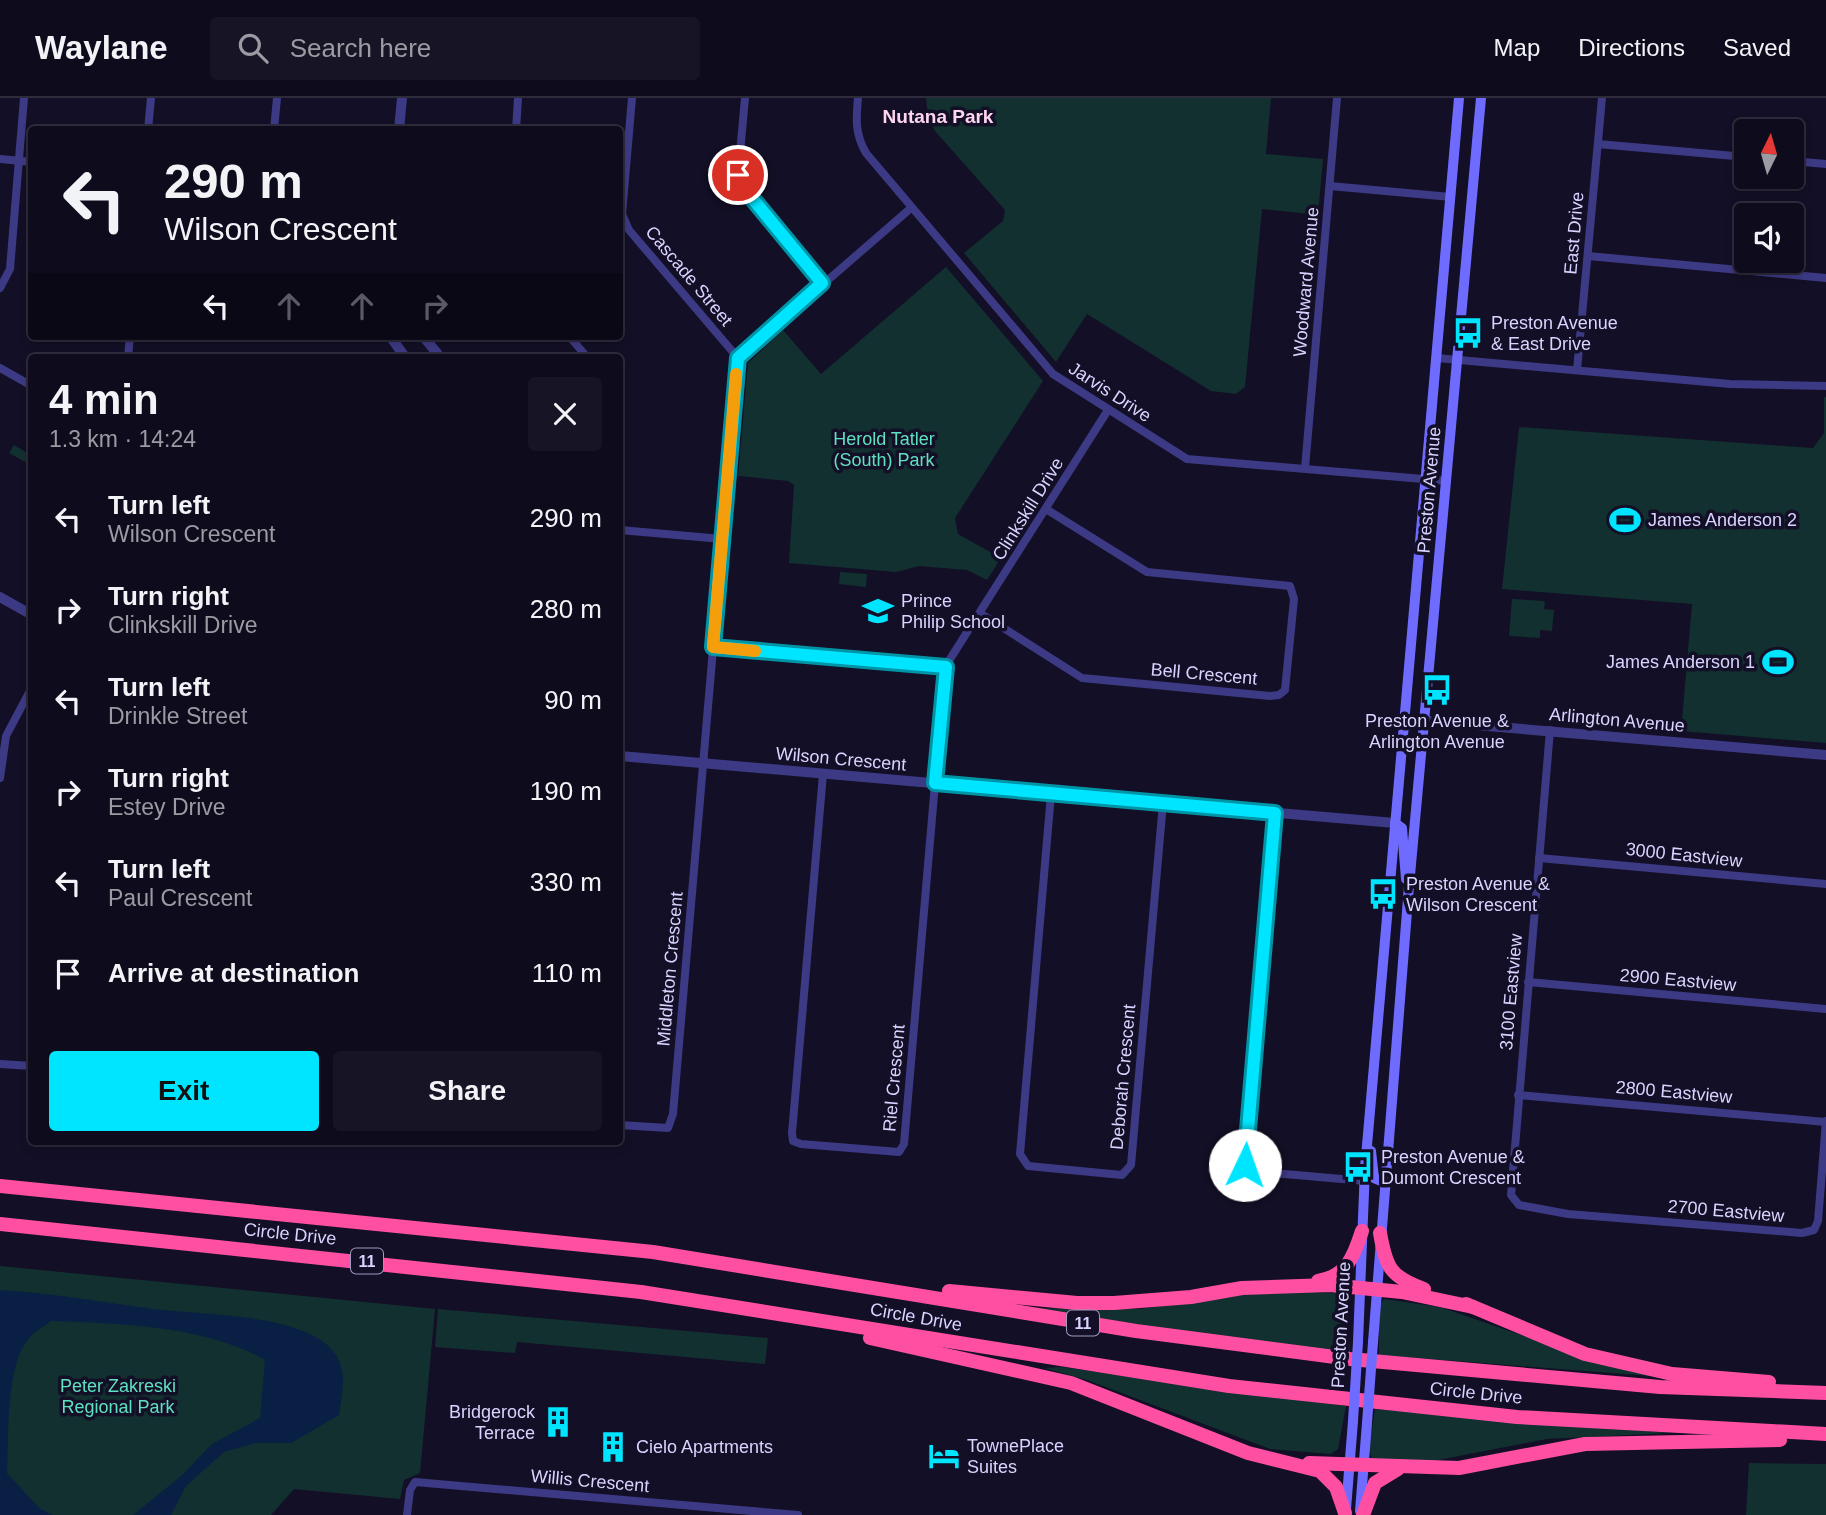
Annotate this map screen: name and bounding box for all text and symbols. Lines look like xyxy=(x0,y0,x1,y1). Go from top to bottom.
search box xyxy=(210,17,700,80)
text: Waylane xyxy=(35,29,168,66)
icon: search xyxy=(234,29,272,67)
text: Search here xyxy=(290,33,431,63)
text: Map xyxy=(1494,34,1540,61)
text: Directions xyxy=(1578,34,1685,61)
text: Saved xyxy=(1723,34,1791,61)
district label: Nutana Park xyxy=(883,106,994,127)
north arrow xyxy=(1734,119,1804,189)
map controls xyxy=(1734,119,1804,273)
pin xyxy=(708,145,768,205)
icon: left xyxy=(49,154,140,245)
text: 290 m xyxy=(164,154,303,208)
icon: arrive xyxy=(719,156,757,194)
street label: East Drive xyxy=(1560,191,1588,275)
button: sound xyxy=(1734,203,1804,273)
street label: Woodward Avenue xyxy=(1289,206,1323,358)
text: Wilson Crescent xyxy=(164,211,397,247)
street label: Cascade Street xyxy=(641,222,737,330)
icon: left xyxy=(197,287,235,325)
icon: ahead xyxy=(270,287,308,325)
icon: ahead xyxy=(343,287,381,325)
icon: right xyxy=(416,287,454,325)
place label: Preston Avenue & East Drive xyxy=(1491,313,1618,354)
bus stop icon: Preston Avenue & East Drive xyxy=(1451,316,1485,350)
street label: Jarvis Drive xyxy=(1065,358,1155,426)
text: 4 min xyxy=(49,376,159,423)
button: close xyxy=(528,377,602,451)
text: 1.3 km · 14:24 xyxy=(49,426,196,452)
street label: Preston Avenue xyxy=(1414,426,1444,554)
park label: Herold Tatler (South) Park xyxy=(833,429,936,470)
street label: Clinkskill Drive xyxy=(989,454,1067,564)
text: Turn left xyxy=(108,490,210,520)
icon: left xyxy=(49,500,87,538)
text: 290 m xyxy=(530,503,602,533)
sports icon: James Anderson 2 xyxy=(1608,503,1642,537)
place label: James Anderson 2 xyxy=(1648,510,1797,530)
text: Wilson Crescent xyxy=(108,521,275,547)
text: Turn right xyxy=(108,581,229,611)
icon: right xyxy=(49,591,87,629)
place label: Prince Philip School xyxy=(901,591,1005,632)
text: 280 m xyxy=(530,594,602,624)
school or university icon: Prince Philip School xyxy=(861,594,895,628)
text: Clinkskill Drive xyxy=(108,612,258,638)
sports icon: James Anderson 1 xyxy=(1761,645,1795,679)
place label: James Anderson 1 xyxy=(1606,652,1755,672)
street label: Bell Crescent xyxy=(1150,659,1258,689)
text: Turn left xyxy=(108,672,210,702)
bus stop icon: Preston Avenue & Arlington Avenue xyxy=(1420,673,1454,707)
icon: left xyxy=(49,682,87,720)
text: 90 m xyxy=(544,685,602,715)
text: Drinkle Street xyxy=(108,703,247,729)
street label: Arlington Avenue xyxy=(1548,704,1686,736)
place label: Preston Avenue & Arlington Avenue xyxy=(1365,711,1509,752)
street label: Wilson Crescent xyxy=(775,743,907,775)
text: Turn right xyxy=(108,763,229,793)
icon: right xyxy=(49,773,87,811)
text: 190 m xyxy=(530,776,602,806)
text: Estey Drive xyxy=(108,794,226,820)
street label: 3000 Eastview xyxy=(1625,839,1744,871)
text: Turn left xyxy=(108,854,210,884)
icon: left xyxy=(49,864,87,902)
text: 330 m xyxy=(530,867,602,897)
place label: Preston Avenue & Wilson Crescent xyxy=(1406,874,1550,915)
bus stop icon: Preston Avenue & Wilson Crescent xyxy=(1366,877,1400,911)
text: Paul Crescent xyxy=(108,885,252,911)
street label: Middleton Crescent xyxy=(653,891,687,1047)
street label: 3100 Eastview xyxy=(1496,932,1526,1051)
icon: arrive xyxy=(49,955,87,993)
text: Arrive at destination xyxy=(108,958,359,988)
text: 110 m xyxy=(532,958,602,988)
street label: 2900 Eastview xyxy=(1619,965,1738,995)
street label: Deborah Crescent xyxy=(1107,1003,1139,1151)
street label: Riel Crescent xyxy=(879,1023,909,1133)
button: Exit xyxy=(49,1051,319,1131)
button: Share xyxy=(333,1051,602,1131)
street label: 2800 Eastview xyxy=(1615,1077,1734,1107)
position arrow xyxy=(1208,1128,1282,1202)
place label: Preston Avenue & Dumont Crescent xyxy=(1381,1147,1525,1188)
bus stop icon: Preston Avenue & Dumont Crescent xyxy=(1341,1150,1375,1184)
street label: 2700 Eastview xyxy=(1667,1196,1786,1226)
street label: Circle Drive xyxy=(243,1219,337,1249)
road number: 11 xyxy=(351,1248,383,1274)
street label: Preston Avenue xyxy=(1328,1261,1354,1389)
street label: Circle Drive xyxy=(868,1299,964,1335)
road number: 11 xyxy=(1067,1310,1099,1336)
park label: Peter Zakreski Regional Park xyxy=(60,1376,176,1417)
street label: Circle Drive xyxy=(1429,1378,1523,1408)
place label: Bridgerock Terrace xyxy=(449,1402,536,1443)
building icon: Bridgerock Terrace xyxy=(541,1405,575,1439)
building icon: Cielo Apartments xyxy=(596,1430,630,1464)
place label: TownePlace Suites xyxy=(967,1436,1064,1477)
place label: Cielo Apartments xyxy=(636,1437,773,1457)
hotel icon: TownePlace Suites xyxy=(927,1439,961,1473)
street label: Willis Crescent xyxy=(530,1466,650,1496)

